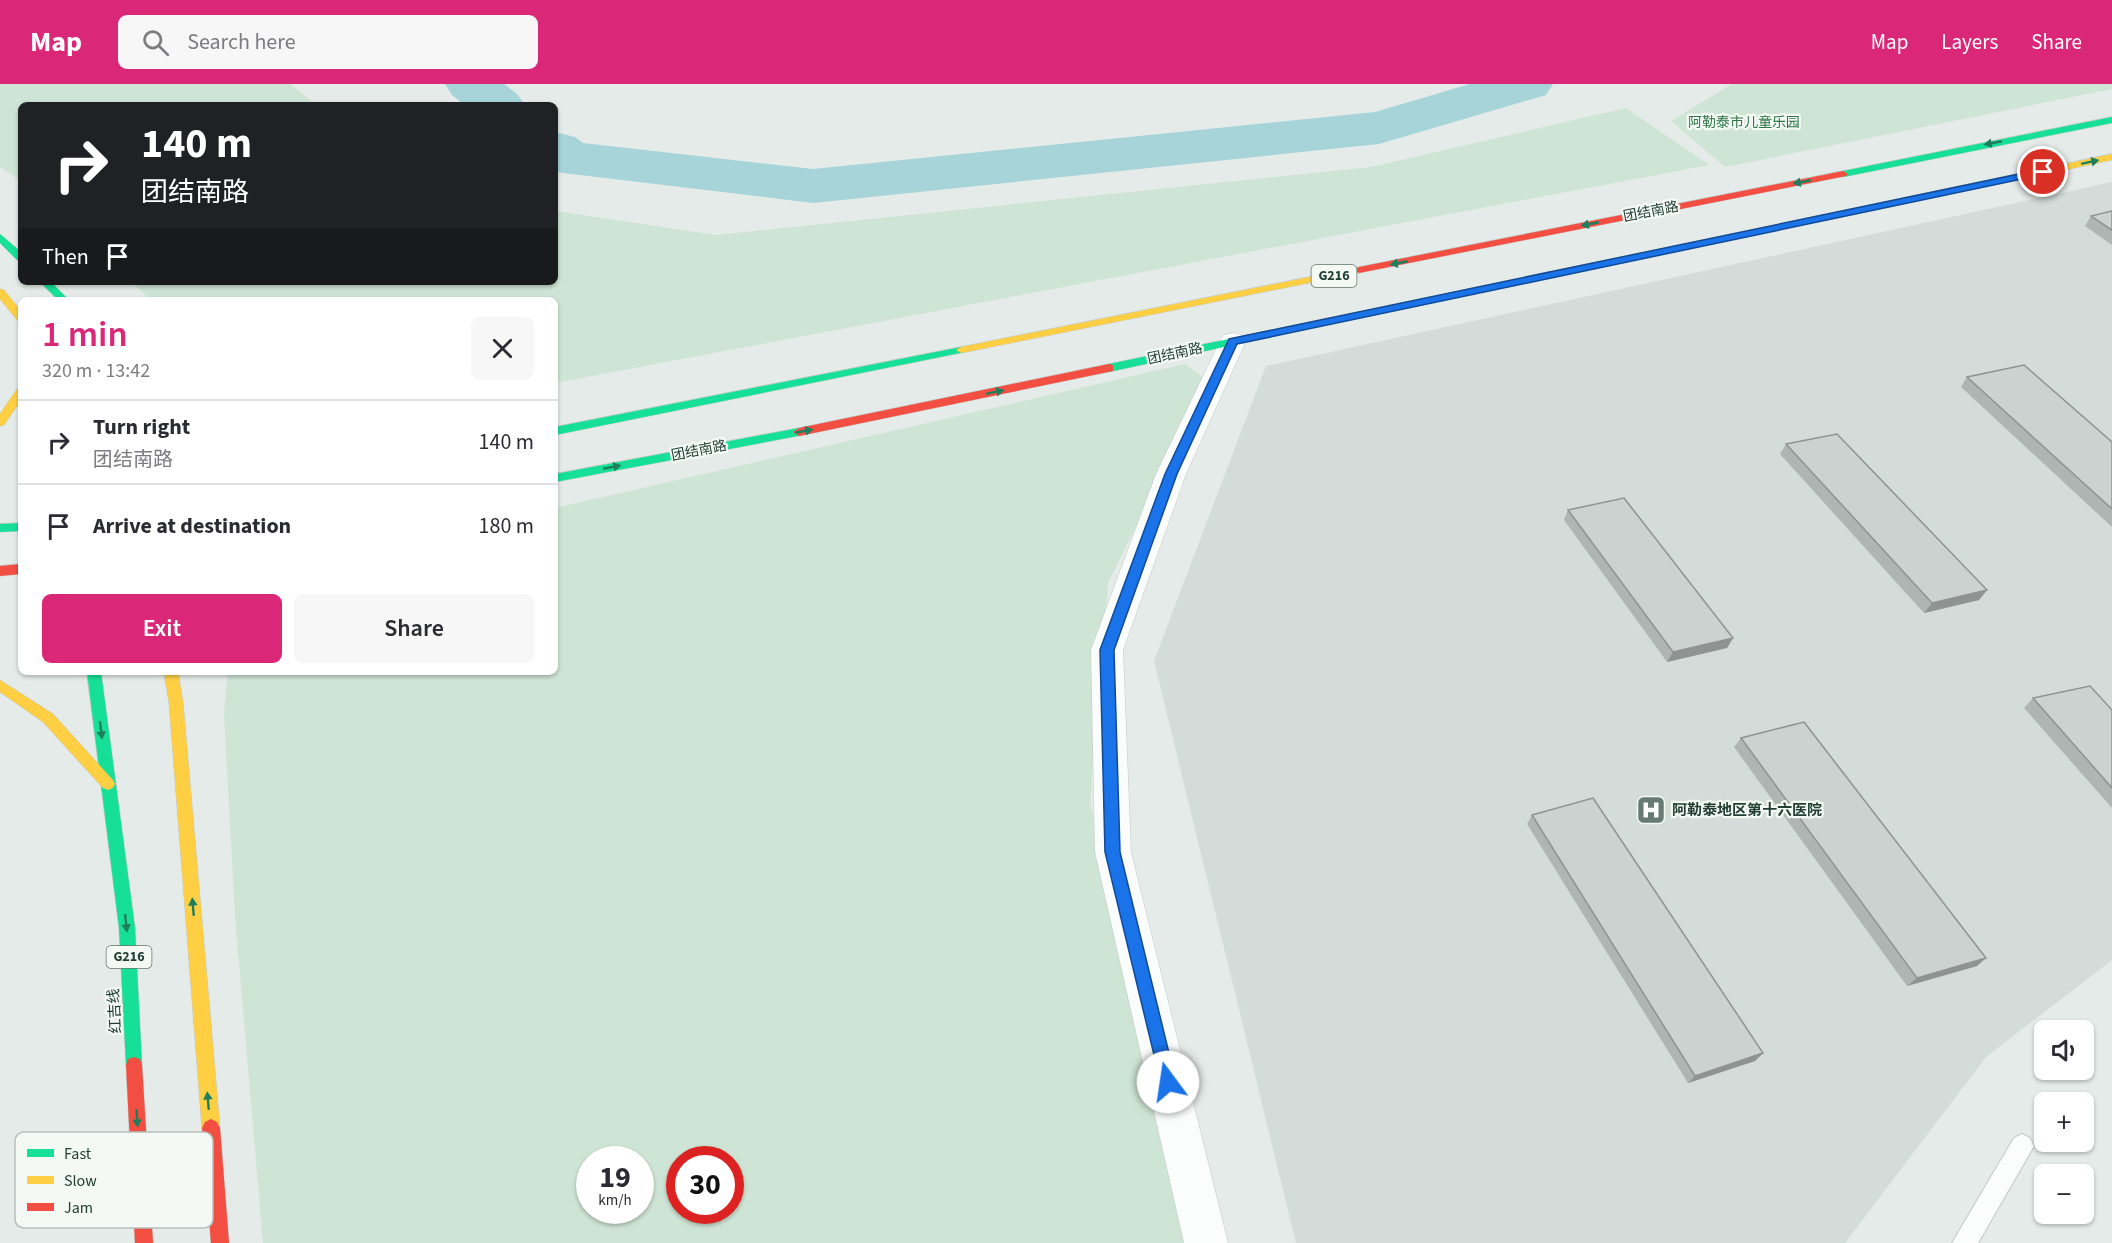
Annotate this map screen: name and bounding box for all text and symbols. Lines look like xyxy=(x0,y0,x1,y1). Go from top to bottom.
search box xyxy=(118,15,538,69)
text: Map xyxy=(30,22,82,62)
icon: search xyxy=(139,26,172,59)
text: Search here xyxy=(187,26,296,58)
text: Map xyxy=(1871,27,1908,57)
text: Layers xyxy=(1941,27,1998,57)
text: Share xyxy=(2031,27,2082,57)
park label: 阿勒泰市儿童乐园 xyxy=(1688,113,1800,133)
text: 140 m xyxy=(141,114,252,174)
icon: right xyxy=(42,126,120,204)
one-way arrow xyxy=(1984,139,2002,149)
pin xyxy=(2017,146,2068,197)
icon: arrive xyxy=(2026,155,2059,188)
one-way arrow xyxy=(2081,157,2100,166)
text: 团结南路 xyxy=(141,173,249,212)
one-way arrow xyxy=(1792,178,1811,187)
street label: 团结南路 xyxy=(1622,197,1680,227)
one-way arrow xyxy=(1580,220,1599,229)
icon: arrive xyxy=(101,240,134,273)
text: Then xyxy=(42,241,89,273)
one-way arrow xyxy=(1389,258,1408,268)
road number: G216 xyxy=(1312,265,1356,287)
text: 1 min xyxy=(42,309,128,360)
button: close xyxy=(471,317,534,380)
street label: 团结南路 xyxy=(1146,338,1204,370)
text: 320 m · 13:42 xyxy=(42,357,150,385)
one-way arrow xyxy=(986,386,1004,396)
text: Turn right xyxy=(93,411,190,443)
icon: right xyxy=(42,426,75,459)
text: 140 m xyxy=(479,426,534,458)
one-way arrow xyxy=(795,426,814,435)
street label: 团结南路 xyxy=(670,436,728,466)
text: 团结南路 xyxy=(93,446,173,474)
one-way arrow xyxy=(603,462,622,471)
icon: arrive xyxy=(42,510,75,543)
text: Arrive at destination xyxy=(93,510,291,542)
text: 180 m xyxy=(479,510,534,542)
button: Exit xyxy=(42,594,282,663)
button: Share xyxy=(294,594,534,663)
one-way arrow xyxy=(96,721,106,740)
hospital icon: 阿勒泰地区第十六医院 xyxy=(1635,794,1667,826)
place label: 阿勒泰地区第十六医院 xyxy=(1672,800,1822,821)
one-way arrow xyxy=(188,897,198,916)
one-way arrow xyxy=(122,914,131,933)
road number: G216 xyxy=(106,946,152,968)
street label: 红吉线 xyxy=(103,988,127,1034)
map controls xyxy=(2034,1020,2094,1224)
button: sound xyxy=(2034,1020,2094,1080)
position arrow xyxy=(1136,1050,1200,1114)
one-way arrow xyxy=(204,1091,213,1110)
button: + xyxy=(2034,1092,2094,1152)
one-way arrow xyxy=(133,1109,142,1128)
legend xyxy=(15,1132,213,1228)
text: Fast xyxy=(64,1143,92,1165)
speed limit sign: 30 xyxy=(666,1146,744,1224)
text: 19 xyxy=(599,1156,631,1199)
button: − xyxy=(2034,1164,2094,1224)
text: Slow xyxy=(64,1170,97,1192)
text: km/h xyxy=(598,1190,632,1211)
text: Jam xyxy=(64,1197,93,1219)

